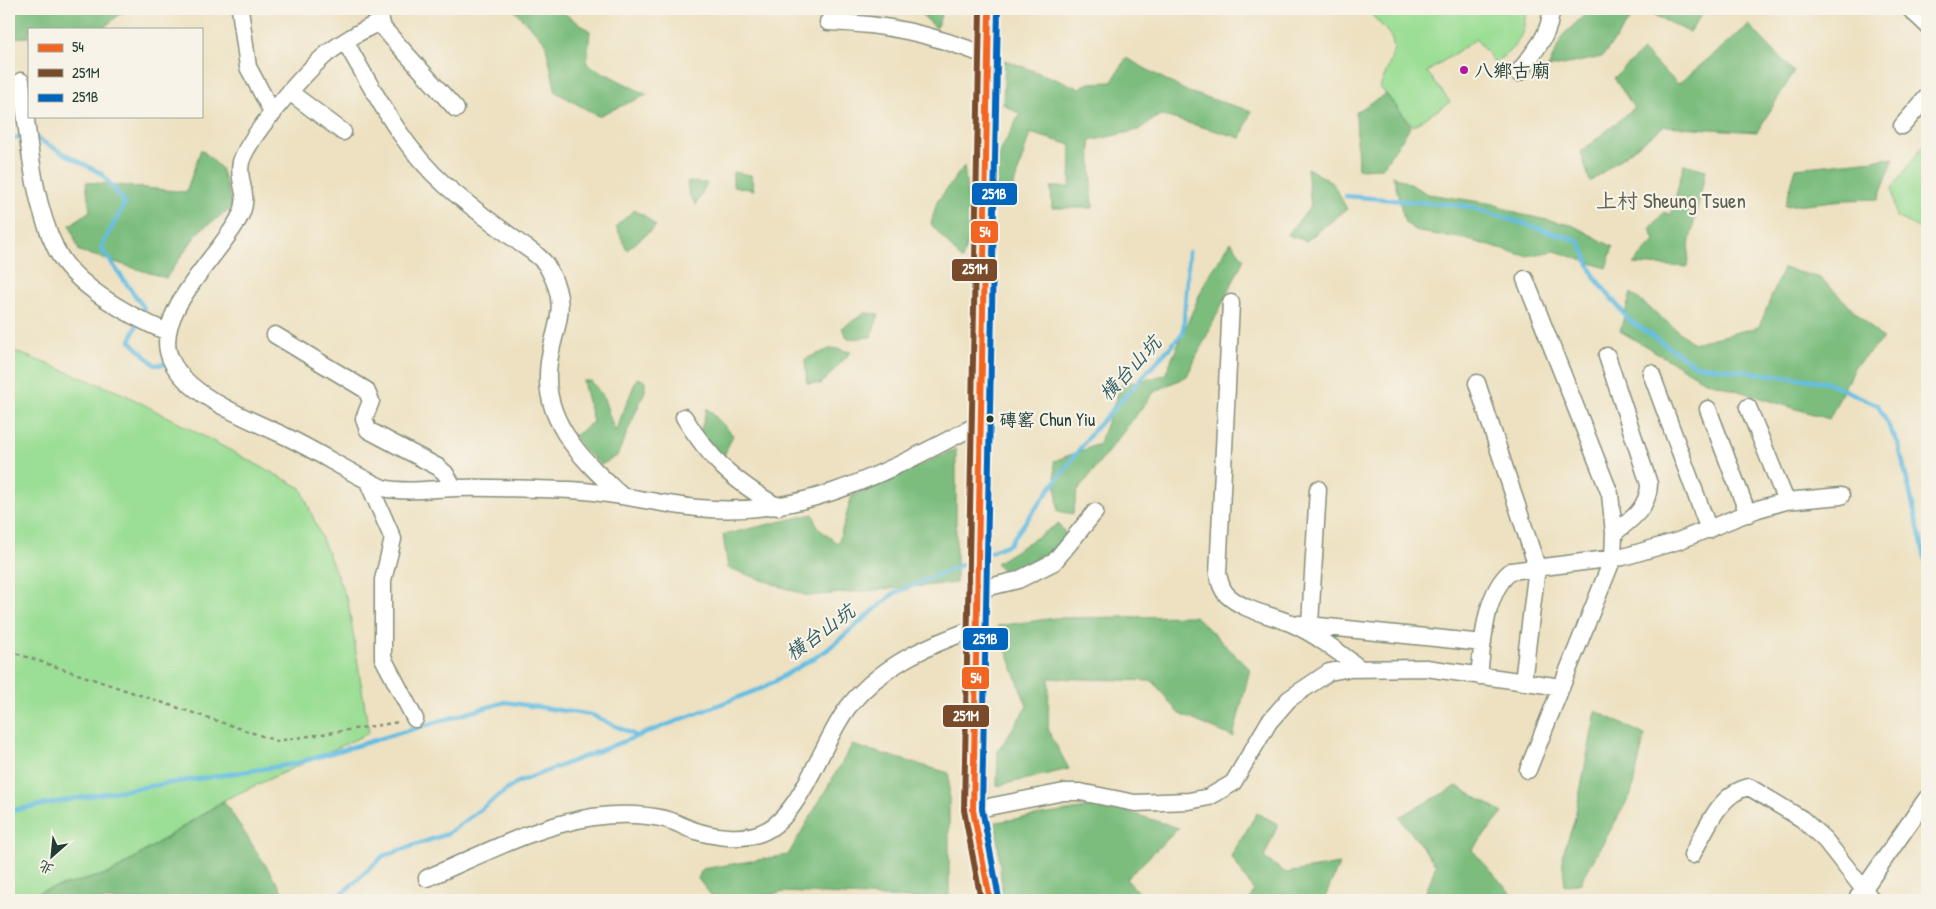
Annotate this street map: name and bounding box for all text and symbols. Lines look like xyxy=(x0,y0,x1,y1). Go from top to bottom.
legend xyxy=(28,28,202,118)
text: 54 xyxy=(72,36,84,57)
place label: 八鄉古廟 xyxy=(1474,57,1550,83)
text: 251M xyxy=(72,62,100,83)
marker: 八鄉古廟 xyxy=(1458,64,1470,76)
text: 251B xyxy=(72,86,98,107)
line badge: 251B xyxy=(971,182,1018,206)
text: 251B xyxy=(982,184,1006,203)
district label: 上村 Sheung Tsuen xyxy=(1596,186,1746,215)
line badge: 54 xyxy=(970,220,999,244)
text: 54 xyxy=(979,222,991,241)
line badge: 251M xyxy=(951,258,998,282)
text: 251M xyxy=(962,259,988,278)
water label: 橫台山坑 xyxy=(1092,328,1168,406)
place label: 磚窰 Chun Yiu xyxy=(999,407,1095,432)
marker: 磚窰 Chun Yiu xyxy=(985,414,995,424)
water label: 橫台山坑 xyxy=(779,596,862,666)
line badge: 251B xyxy=(962,627,1009,651)
text: 251B xyxy=(973,629,997,648)
line badge: 54 xyxy=(961,666,990,690)
text: 54 xyxy=(970,668,982,687)
line badge: 251M xyxy=(942,704,990,728)
text: 251M xyxy=(953,706,979,725)
north arrow xyxy=(28,832,78,882)
text: 北 xyxy=(35,856,56,880)

